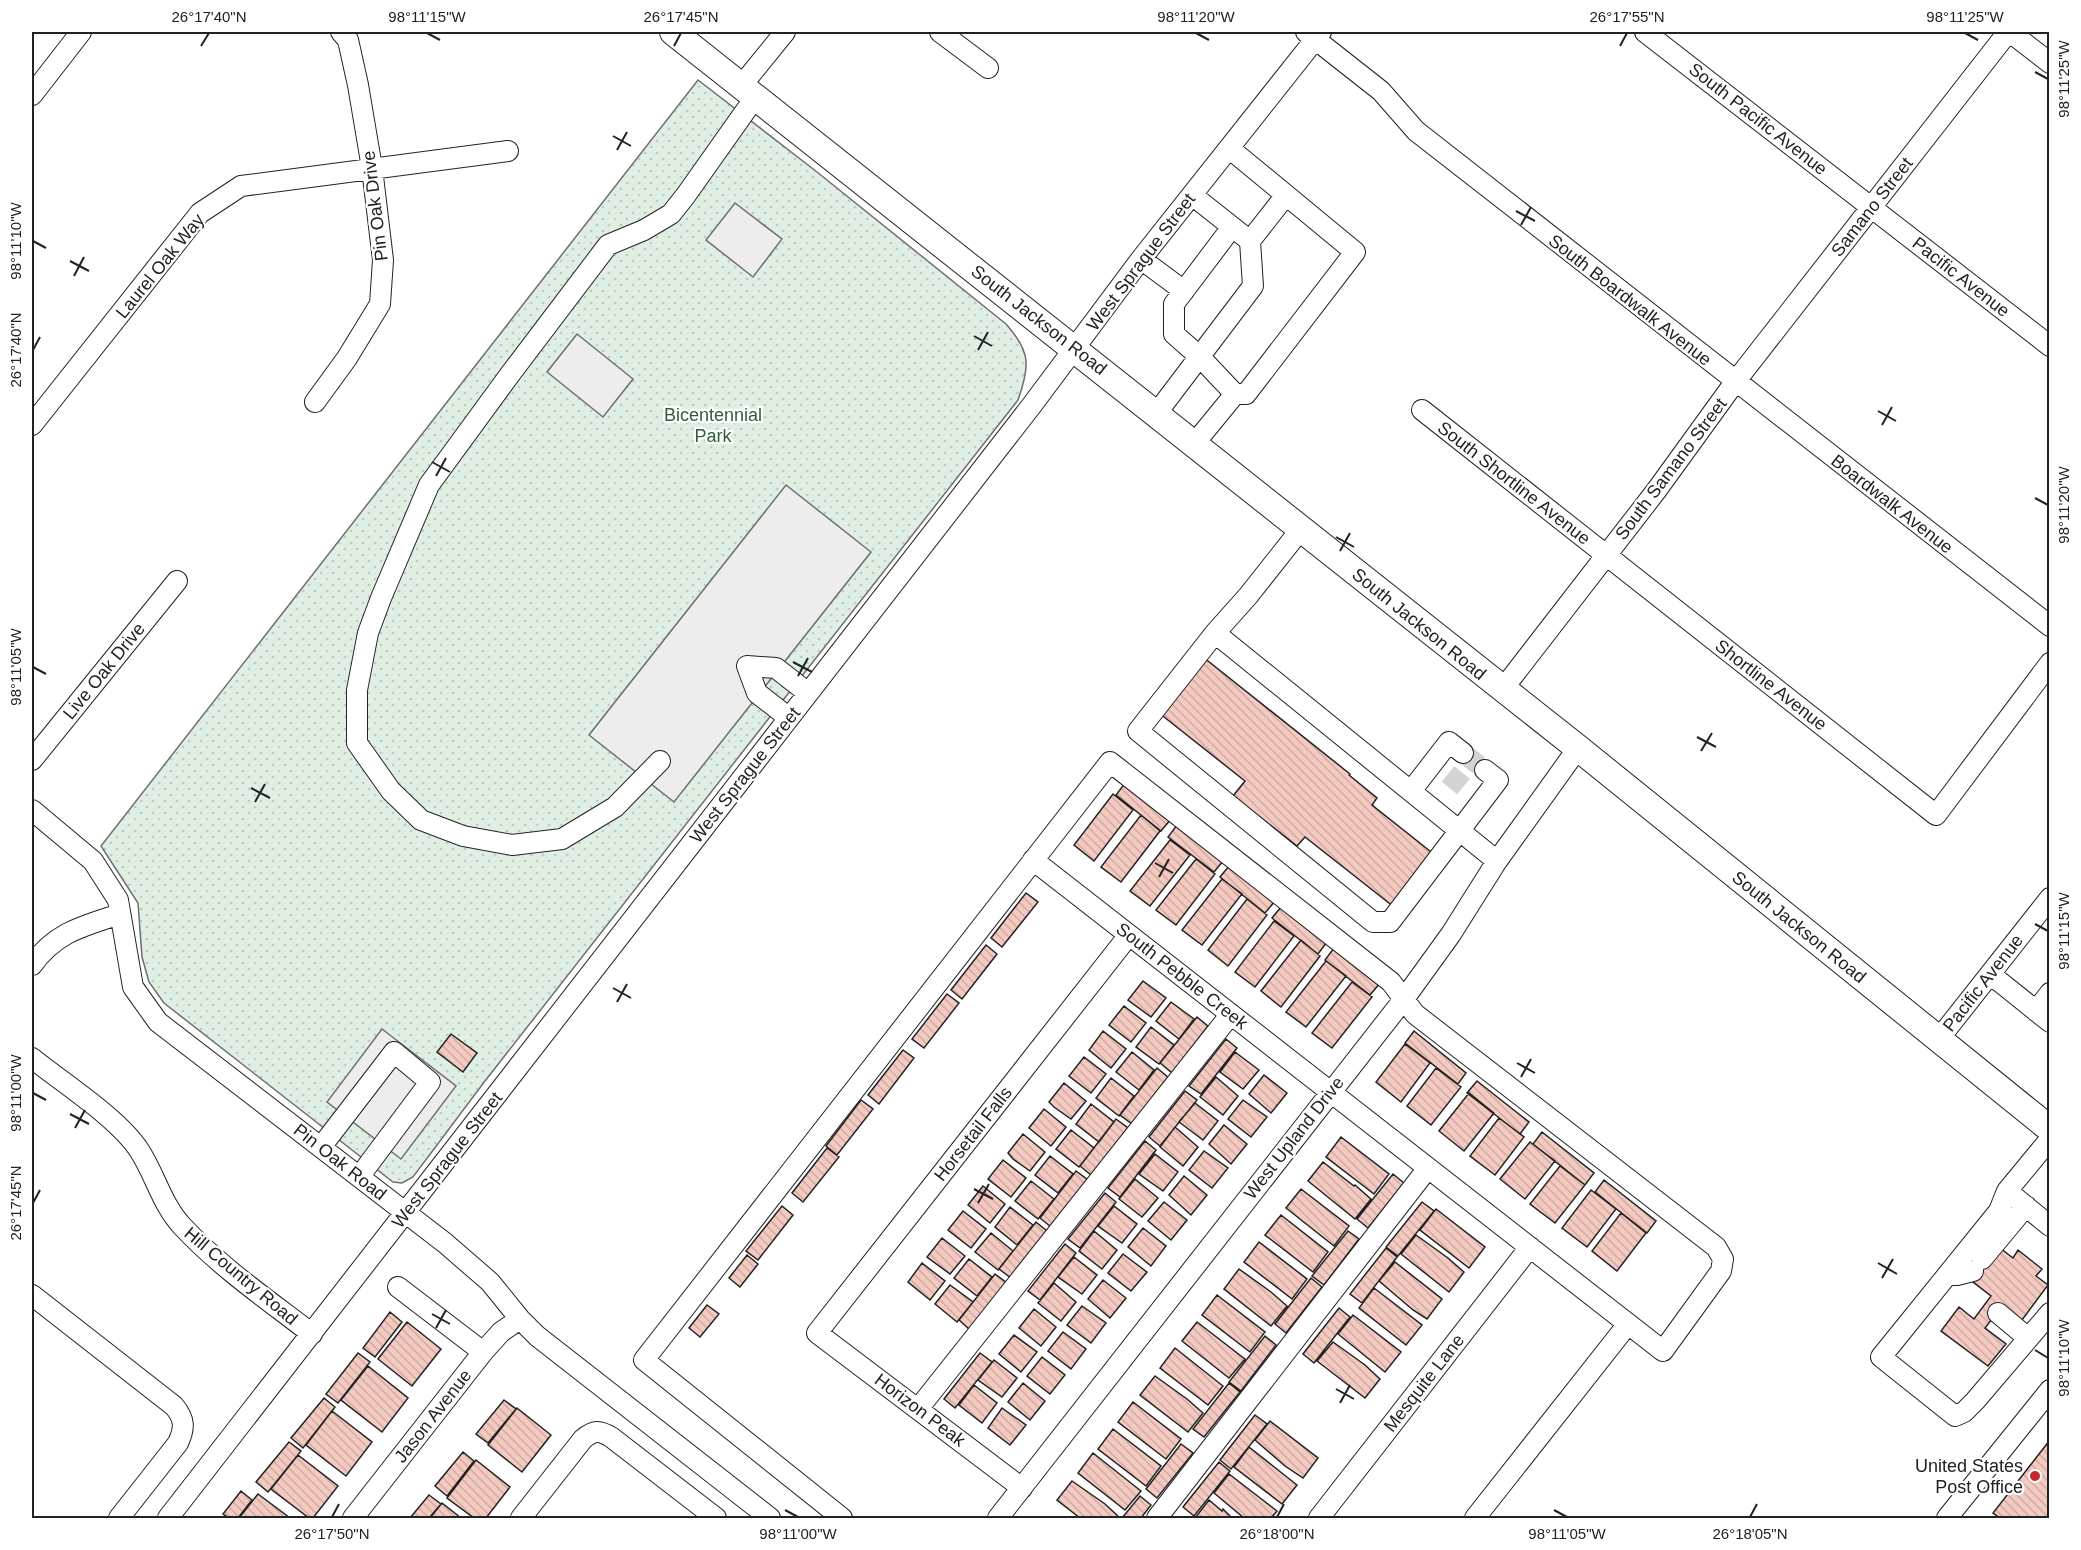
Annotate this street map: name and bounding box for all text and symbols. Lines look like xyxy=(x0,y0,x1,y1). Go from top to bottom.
text: 26°17'40"N xyxy=(171,8,247,25)
text: 98°11'15"W xyxy=(388,8,466,25)
text: 26°17'45"N xyxy=(643,8,719,25)
text: 98°11'20"W xyxy=(1157,8,1235,25)
text: 26°17'55"N xyxy=(1589,8,1665,25)
text: 98°11'25"W xyxy=(1926,8,2004,25)
text: 98°11'25"W xyxy=(2055,40,2072,118)
street label: South Pacific Avenue xyxy=(1685,59,1831,179)
street label: Pin Oak Drive xyxy=(358,150,392,262)
street label: Samano Street xyxy=(1827,154,1917,260)
street label: West Sprague Street xyxy=(1083,189,1199,335)
text: 98°11'10"W xyxy=(7,202,24,280)
street label: Laurel Oak Way xyxy=(112,210,208,322)
street label: South Boardwalk Avenue xyxy=(1545,230,1715,370)
street label: Pacific Avenue xyxy=(1908,233,2014,321)
street label: South Jackson Road xyxy=(967,261,1111,379)
text: 26°17'40"N xyxy=(7,312,24,388)
street label: South Samano Street xyxy=(1611,394,1731,544)
park label: Bicentennial Park xyxy=(664,405,762,446)
street label: South Shortline Avenue xyxy=(1434,417,1594,549)
street label: Boardwalk Avenue xyxy=(1827,450,1957,558)
text: 98°11'20"W xyxy=(2055,466,2072,544)
street label: South Jackson Road xyxy=(1348,564,1490,684)
street label: Live Oak Drive xyxy=(59,619,149,723)
text: 98°11'05"W xyxy=(7,628,24,706)
street label: Shortline Avenue xyxy=(1711,635,1831,735)
street label: West Sprague Street xyxy=(686,703,804,847)
street label: South Jackson Road xyxy=(1728,867,1870,987)
text: 98°11'15"W xyxy=(2055,892,2072,970)
street label: South Pebble Creek xyxy=(1112,919,1252,1034)
street label: Pacific Avenue xyxy=(1939,930,2027,1036)
text: 98°11'00"W xyxy=(7,1054,24,1132)
street label: West Upland Drive xyxy=(1240,1073,1348,1203)
street label: Horsetail Falls xyxy=(930,1083,1016,1185)
street label: West Sprague Street xyxy=(388,1088,506,1232)
street label: Pin Oak Road xyxy=(290,1120,390,1204)
text: 26°17'45"N xyxy=(7,1165,24,1241)
street label: Hill Country Road xyxy=(181,1223,301,1329)
text: 98°11'10"W xyxy=(2055,1319,2072,1397)
street label: Mesquite Lane xyxy=(1380,1330,1468,1436)
street label: Jason Avenue xyxy=(390,1365,476,1467)
street label: Horizon Peak xyxy=(871,1369,970,1451)
place label: United States Post Office xyxy=(1915,1456,2023,1497)
marker: United States Post Office xyxy=(2028,1469,2042,1483)
text: 26°17'50"N xyxy=(294,1525,370,1542)
text: 98°11'00"W xyxy=(759,1525,837,1542)
text: 26°18'00"N xyxy=(1239,1525,1315,1542)
text: 98°11'05"W xyxy=(1528,1525,1606,1542)
text: 26°18'05"N xyxy=(1712,1525,1788,1542)

